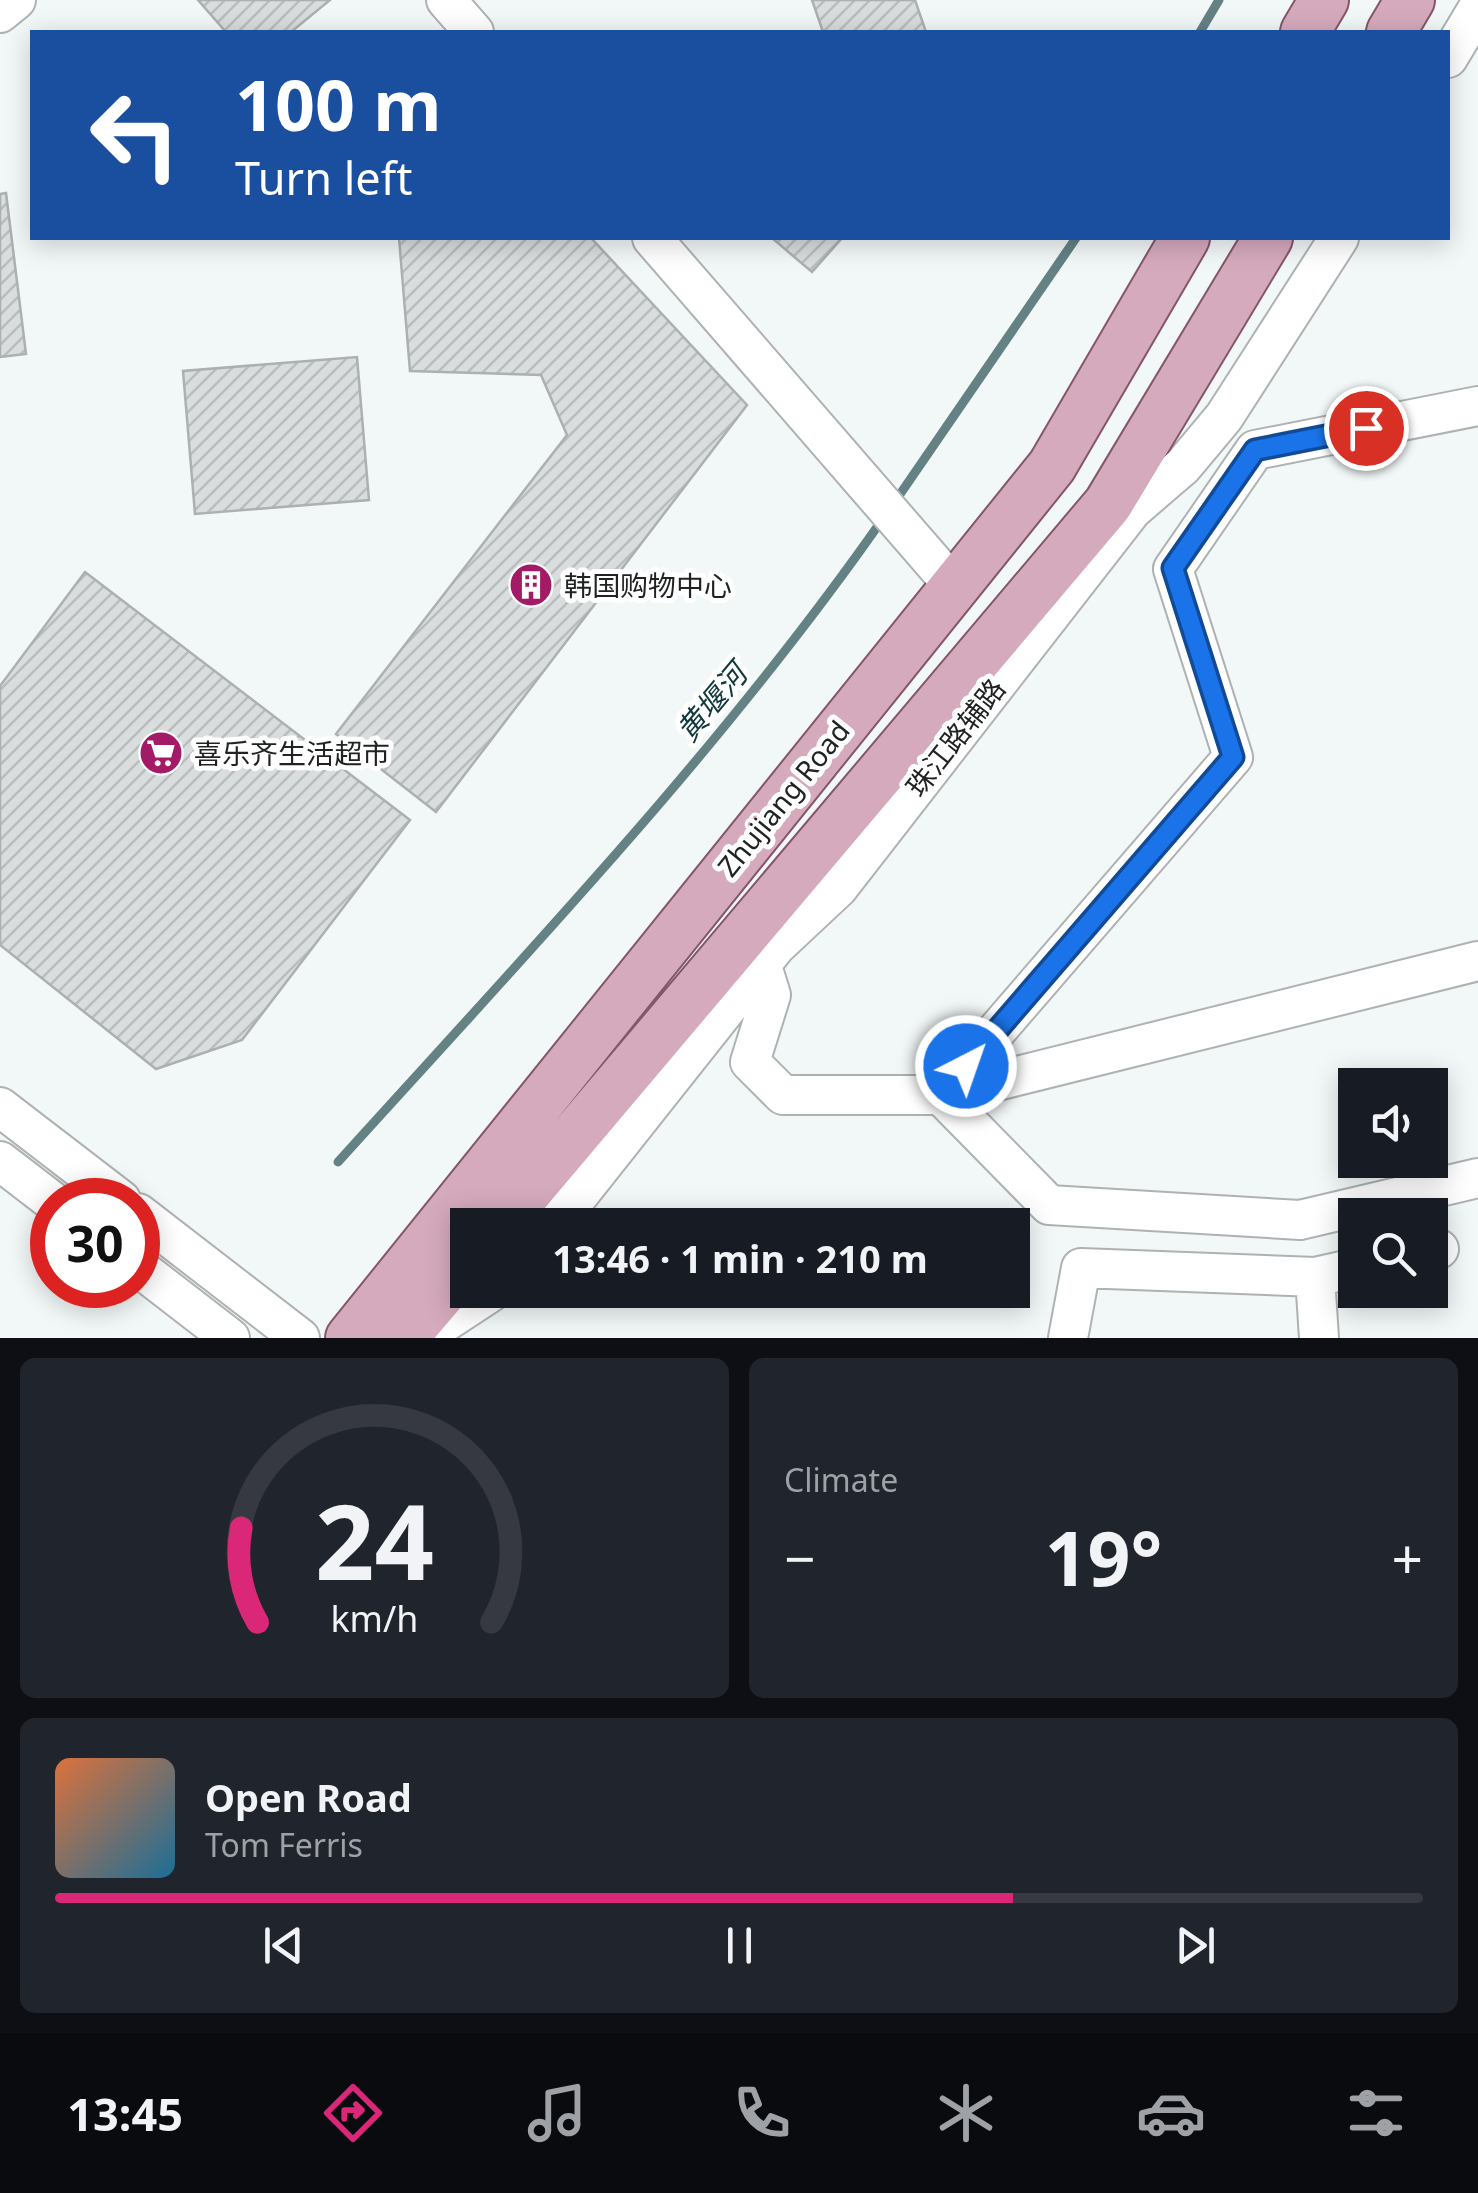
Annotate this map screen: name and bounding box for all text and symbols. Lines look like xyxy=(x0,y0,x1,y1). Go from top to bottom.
text: 100 m xyxy=(235,56,442,152)
icon: left xyxy=(70,70,200,200)
text: Turn left xyxy=(235,147,412,208)
pin xyxy=(1324,386,1409,471)
icon: arrive xyxy=(1339,401,1394,456)
building icon: 韩国购物中心 xyxy=(508,562,554,608)
place label: 韩国购物中心 xyxy=(564,566,732,604)
water label: 黄堰河 xyxy=(666,651,759,750)
street label: 珠江路辅路 xyxy=(897,670,1013,804)
street label: Zhujiang Road xyxy=(708,712,858,884)
supermarket icon: 喜乐齐生活超市 xyxy=(138,730,184,776)
place label: 喜乐齐生活超市 xyxy=(194,734,390,772)
position arrow xyxy=(914,1014,1018,1118)
map controls xyxy=(1338,1068,1448,1308)
button: sound xyxy=(1338,1068,1448,1178)
speed limit sign: 30 xyxy=(30,1178,160,1308)
button: search xyxy=(1338,1198,1448,1308)
text: 13:46 · 1 min · 210 m xyxy=(552,1232,928,1284)
text: Climate xyxy=(784,1458,898,1501)
text: 24 xyxy=(315,1469,434,1610)
text: 19° xyxy=(1045,1506,1162,1608)
text: − xyxy=(784,1520,815,1595)
text: + xyxy=(1392,1520,1423,1595)
text: km/h xyxy=(331,1594,418,1642)
text: Open Road xyxy=(205,1771,412,1823)
text: Tom Ferris xyxy=(205,1823,363,1866)
icon: previous xyxy=(256,1918,311,1973)
icon: pause xyxy=(712,1918,767,1973)
icon: next xyxy=(1168,1918,1223,1973)
icon: directions xyxy=(318,2078,388,2148)
icon: music xyxy=(522,2078,592,2148)
icon: phone xyxy=(727,2078,797,2148)
icon: climate xyxy=(931,2078,1001,2148)
icon: car xyxy=(1136,2078,1206,2148)
icon: filters xyxy=(1341,2078,1411,2148)
text: 13:45 xyxy=(67,2083,183,2144)

